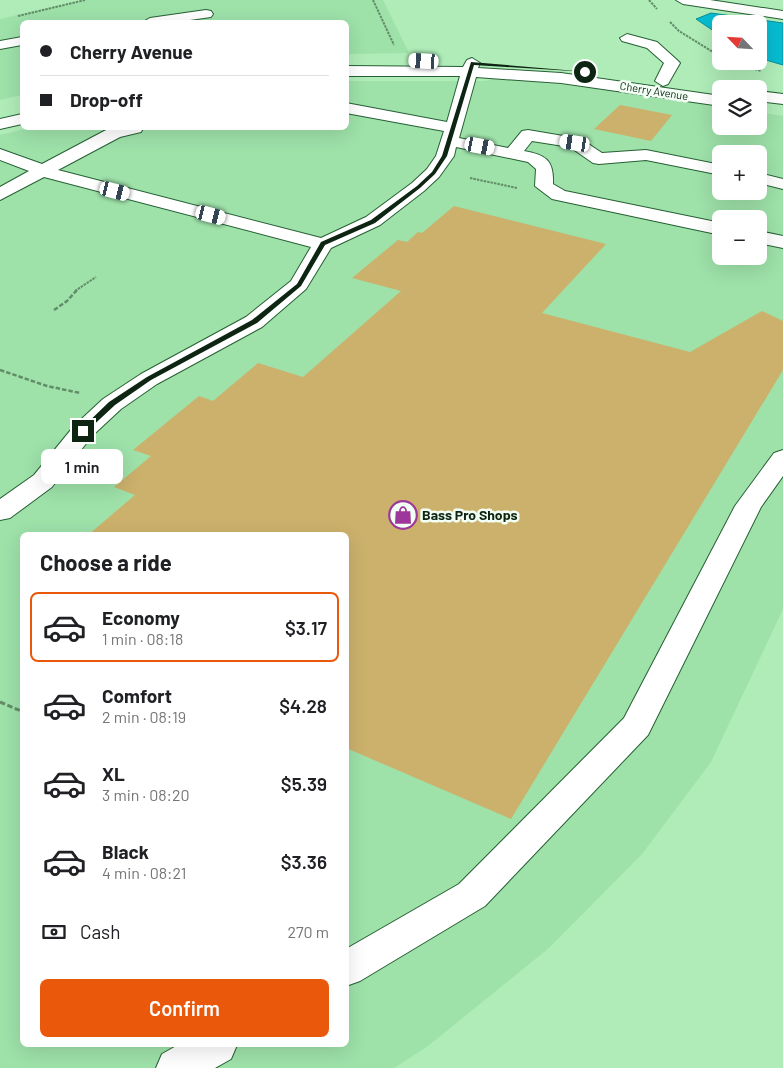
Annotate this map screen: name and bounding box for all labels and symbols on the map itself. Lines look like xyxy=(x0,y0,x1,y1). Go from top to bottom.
north arrow xyxy=(712,15,768,70)
car xyxy=(408,53,439,69)
route start xyxy=(574,61,596,83)
street label: Cherry Avenue xyxy=(619,79,689,102)
car xyxy=(559,133,590,153)
car xyxy=(463,136,496,156)
car xyxy=(98,180,131,202)
car xyxy=(194,204,227,226)
route end xyxy=(72,420,94,442)
callout: 1 min xyxy=(42,448,124,484)
shop icon: Bass Pro Shops xyxy=(388,500,418,530)
place label: Bass Pro Shops xyxy=(422,506,518,523)

